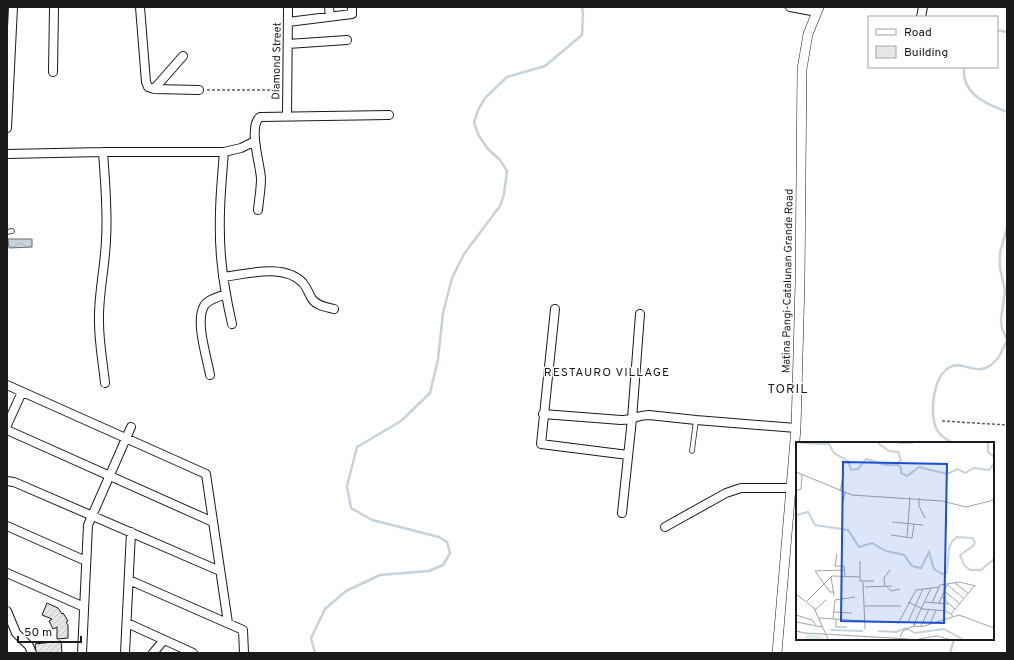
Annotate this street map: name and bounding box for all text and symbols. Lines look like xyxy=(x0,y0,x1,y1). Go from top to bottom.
legend xyxy=(868,16,998,68)
street label: Diamond Street xyxy=(269,22,285,100)
text: Road xyxy=(904,25,932,41)
text: Building xyxy=(904,45,948,61)
street label: Matina Pangi-Catalunan Grande Road xyxy=(779,189,797,373)
district label: RESTAURO VILLAGE xyxy=(544,365,670,381)
district label: TORIL xyxy=(768,382,808,398)
inset map xyxy=(796,442,994,640)
scale bar xyxy=(18,618,81,644)
text: 50 m xyxy=(24,625,52,641)

